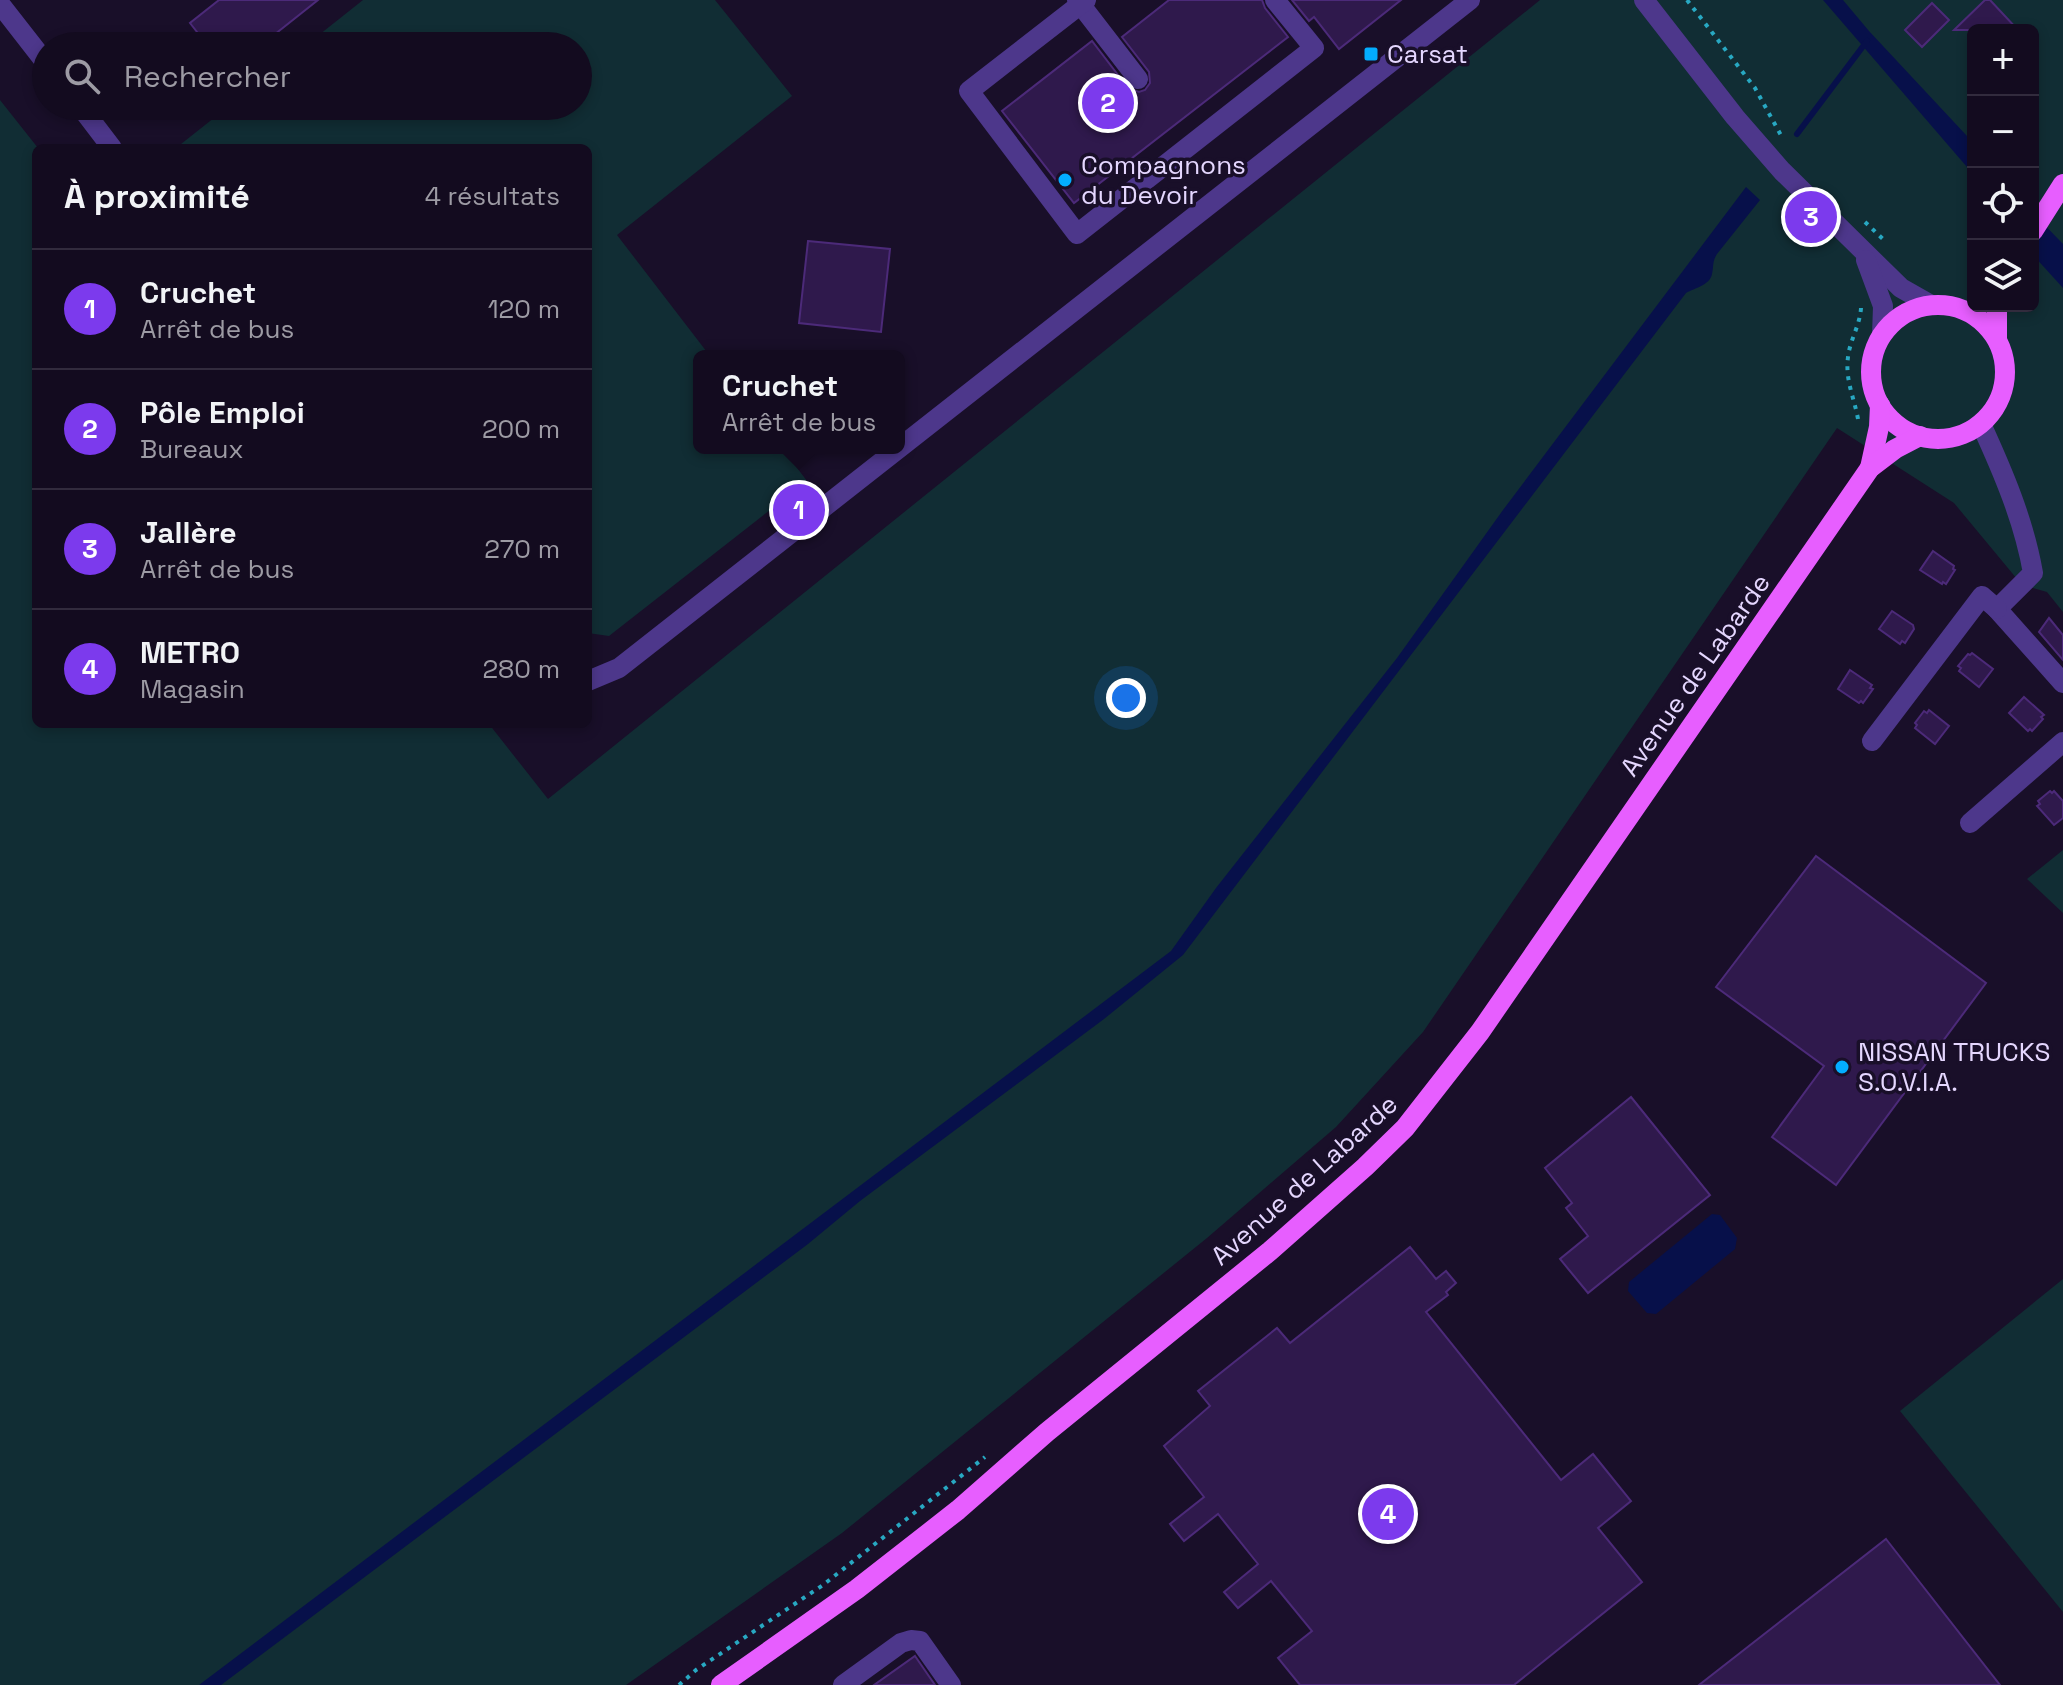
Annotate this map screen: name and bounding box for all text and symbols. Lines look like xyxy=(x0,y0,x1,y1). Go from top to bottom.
map controls xyxy=(1967,24,2039,312)
button: + xyxy=(1967,24,2039,96)
search box xyxy=(32,32,592,120)
place label: Carsat xyxy=(1387,37,1468,71)
marker: Carsat xyxy=(1362,45,1380,63)
icon: search xyxy=(60,54,104,98)
text: Rechercher xyxy=(124,57,291,96)
pin: 2 xyxy=(1082,73,1134,133)
button: − xyxy=(1967,96,2039,168)
place label: Compagnons du Devoir xyxy=(1081,148,1246,212)
button: locate xyxy=(1967,168,2039,240)
marker: Compagnons du Devoir xyxy=(1056,171,1074,189)
text: À proximité xyxy=(64,175,250,218)
text: 4 résultats xyxy=(425,179,560,213)
pin: 3 xyxy=(1785,187,1837,247)
button: layers xyxy=(1967,240,2039,312)
text: Cruchet xyxy=(140,273,256,312)
text: 1 xyxy=(84,292,96,326)
text: 120 m xyxy=(488,292,560,326)
text: Arrêt de bus xyxy=(140,312,294,346)
popup xyxy=(693,350,905,454)
text: Cruchet xyxy=(722,366,838,405)
text: Pôle Emploi xyxy=(140,393,305,432)
text: Arrêt de bus xyxy=(722,405,876,439)
text: 2 xyxy=(82,412,98,446)
text: 200 m xyxy=(482,412,560,446)
text: Bureaux xyxy=(140,432,244,466)
pin: 1 xyxy=(773,480,825,540)
text: Jallère xyxy=(140,513,237,552)
text: 3 xyxy=(82,532,98,566)
text: 270 m xyxy=(484,532,560,566)
text: Arrêt de bus xyxy=(140,552,294,586)
street label: Avenue de Labarde xyxy=(1612,567,1778,783)
text: METRO xyxy=(140,633,240,672)
text: 4 xyxy=(82,652,98,686)
text: 280 m xyxy=(482,652,560,686)
text: Magasin xyxy=(140,672,245,706)
your location xyxy=(1106,678,1146,718)
place label: NISSAN TRUCKS S.O.V.I.A. xyxy=(1858,1035,2050,1099)
marker: NISSAN TRUCKS S.O.V.I.A. xyxy=(1833,1058,1851,1076)
street label: Avenue de Labarde xyxy=(1204,1087,1404,1273)
pin: 4 xyxy=(1362,1484,1414,1544)

